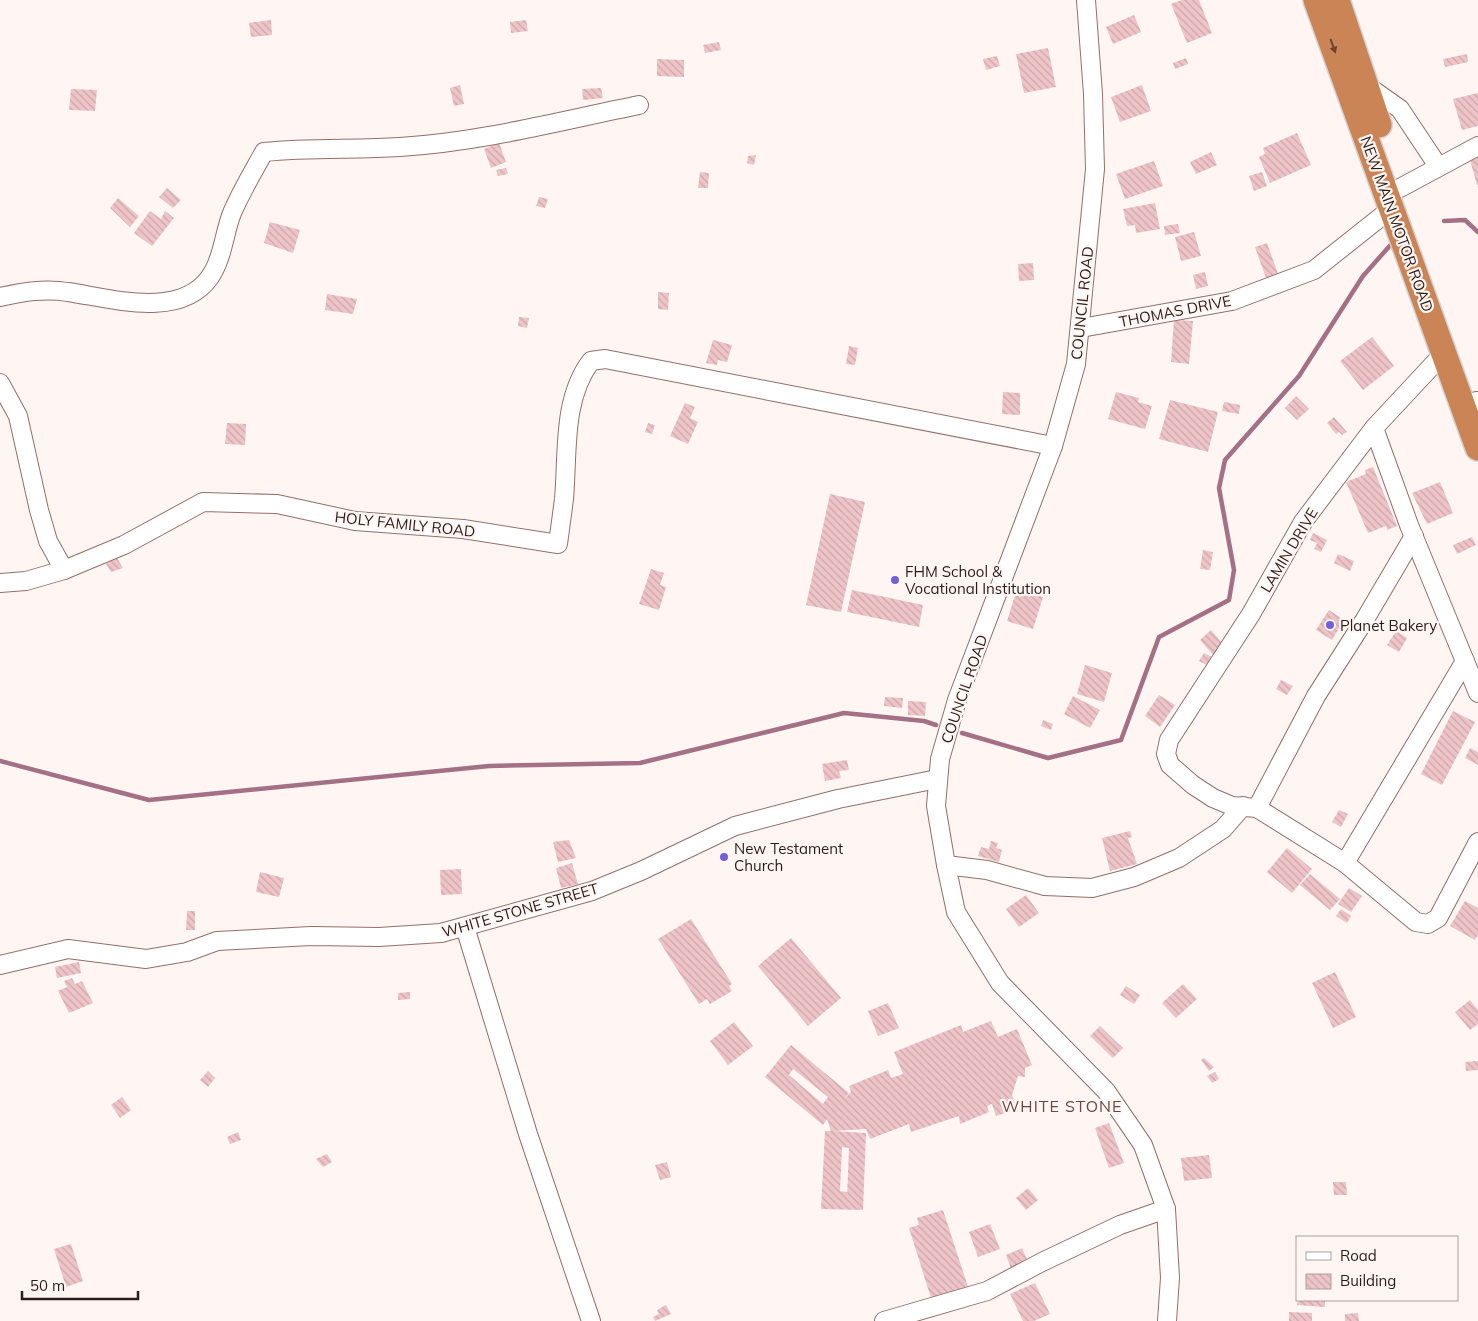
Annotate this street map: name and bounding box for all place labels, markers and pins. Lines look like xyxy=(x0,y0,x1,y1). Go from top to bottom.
place label: FHM School & Vocational Institution xyxy=(905,562,1051,598)
marker: FHM School & Vocational Institution xyxy=(889,574,901,586)
place label: Planet Bakery xyxy=(1340,616,1437,635)
marker: Planet Bakery xyxy=(1324,619,1336,631)
place label: New Testament Church xyxy=(734,839,843,875)
marker: New Testament Church xyxy=(718,851,730,863)

